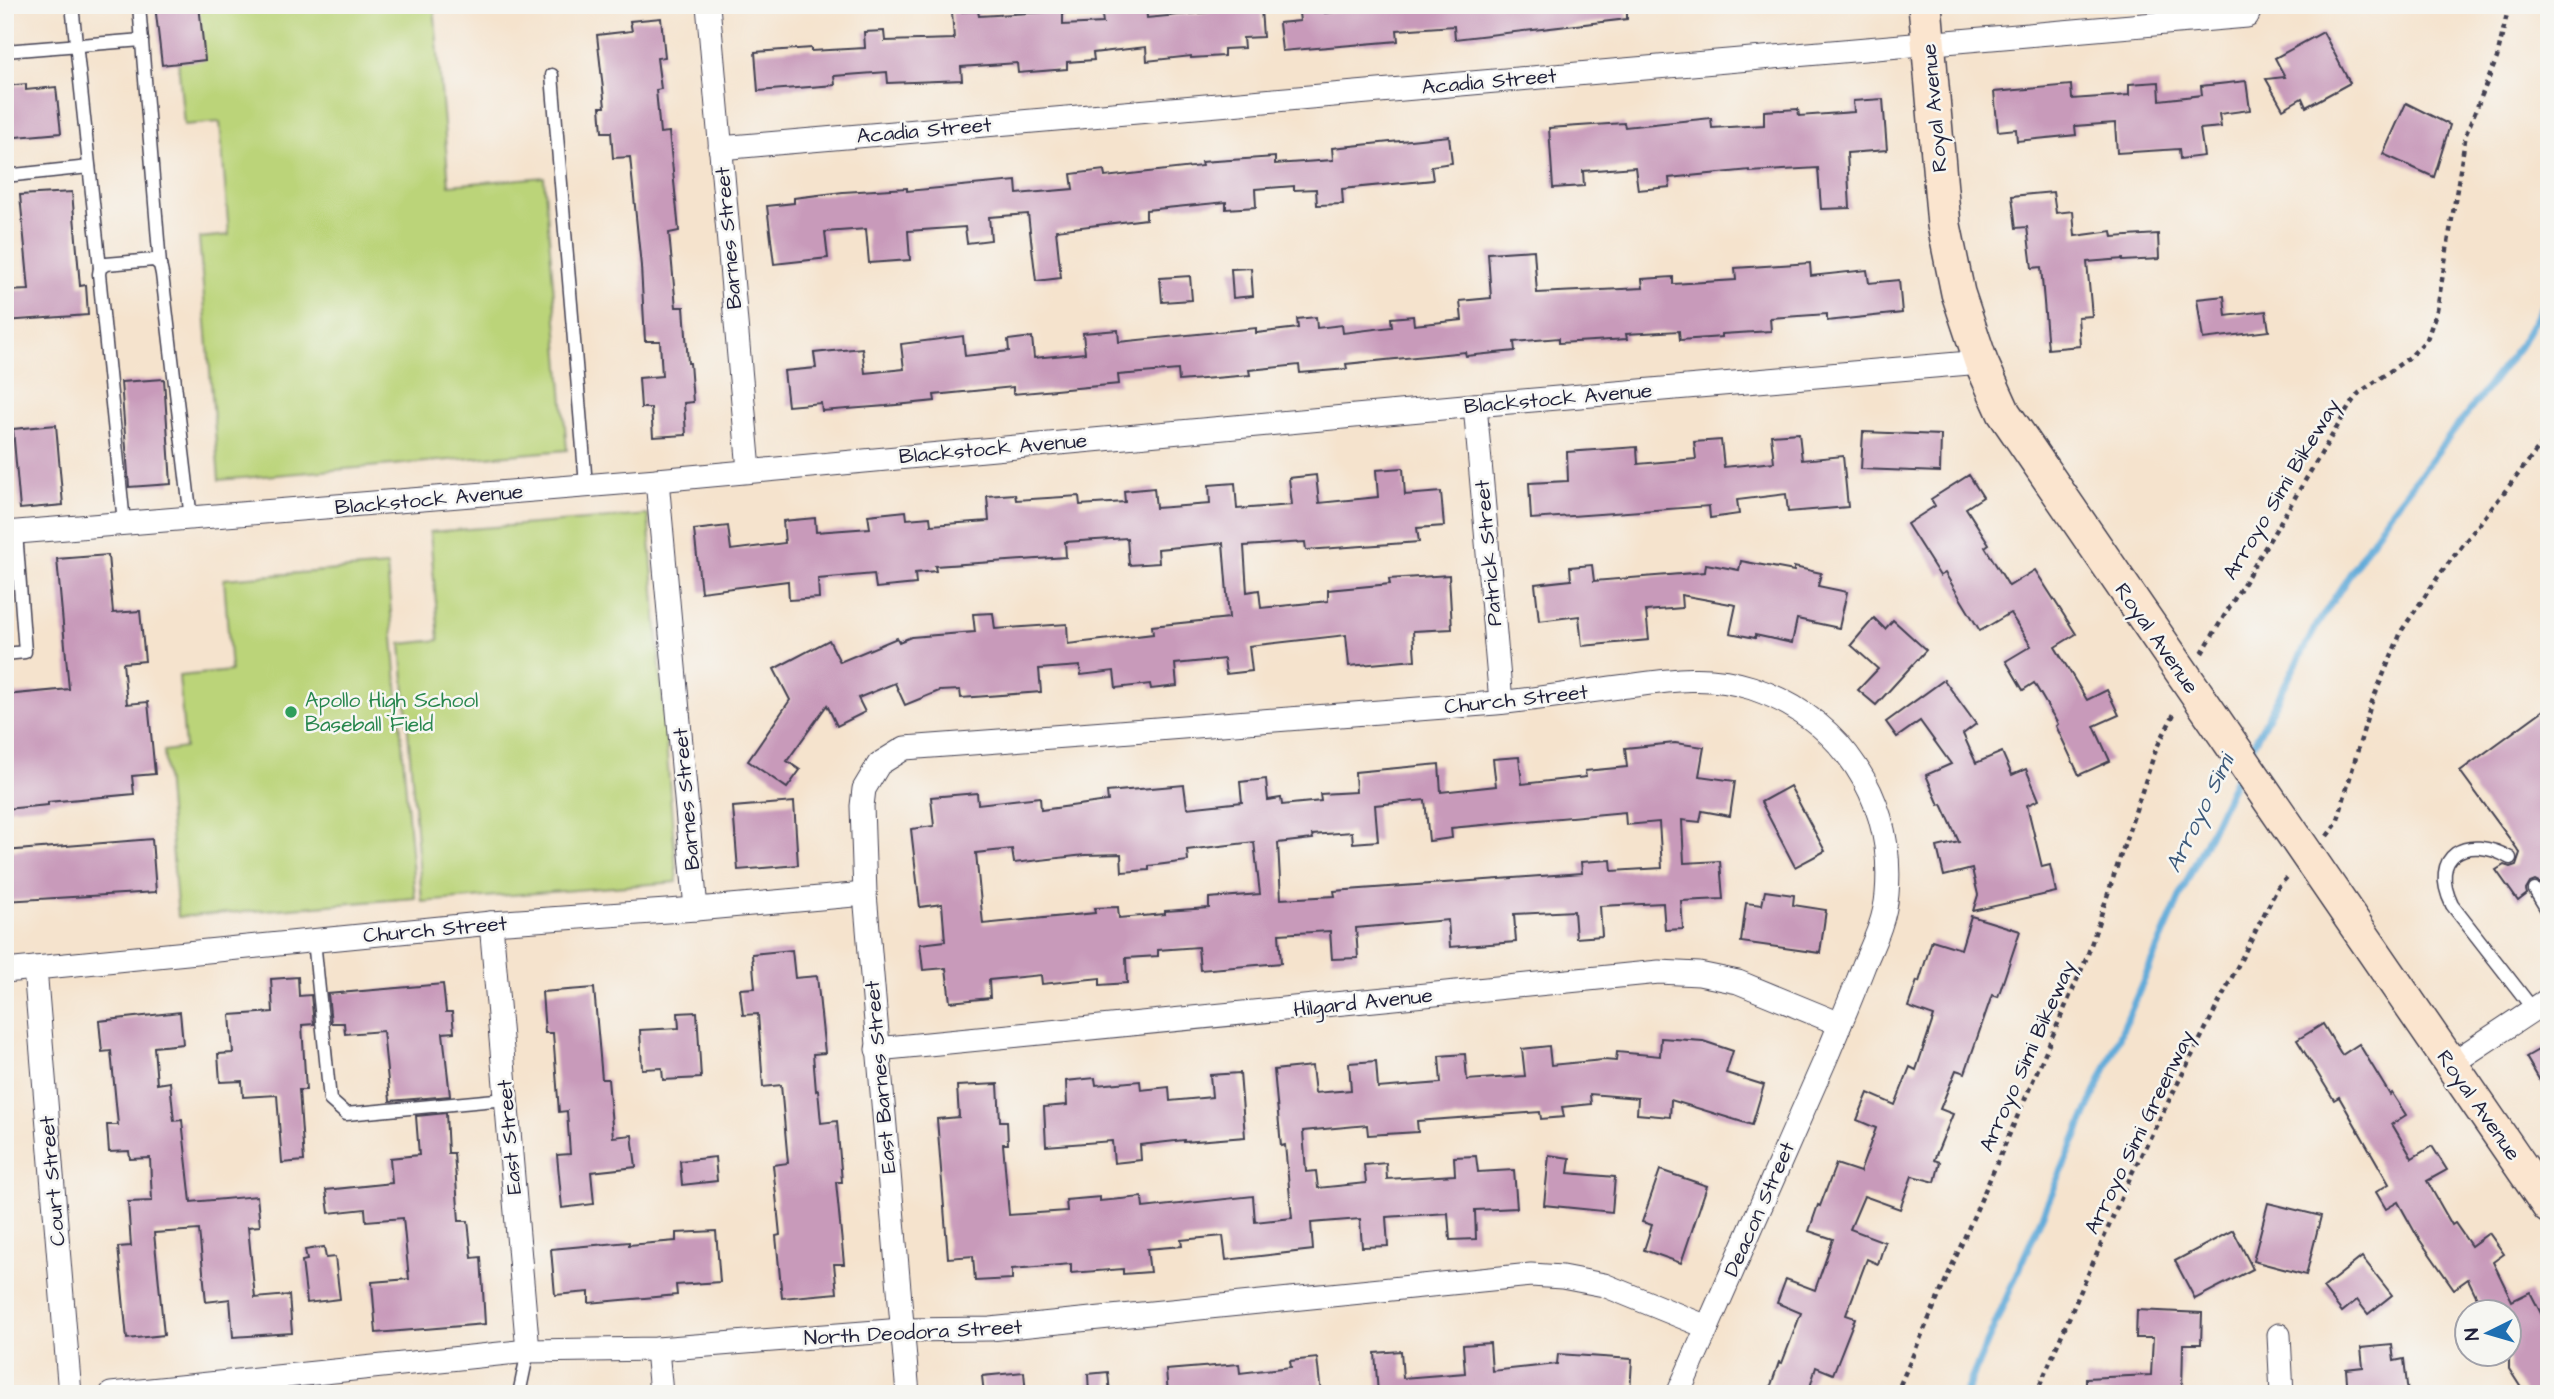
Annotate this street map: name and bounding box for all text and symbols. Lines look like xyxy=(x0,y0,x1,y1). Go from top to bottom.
street label: Royal Avenue xyxy=(1914,42,1957,173)
street label: Acadia Street xyxy=(1420,61,1558,102)
street label: Acadia Street xyxy=(855,110,993,151)
street label: Barnes Street xyxy=(708,165,749,310)
street label: Blackstock Avenue xyxy=(1463,376,1653,421)
street label: Arroyo Simi Bikeway xyxy=(2216,393,2349,586)
street label: Blackstock Avenue xyxy=(898,426,1088,471)
street label: Blackstock Avenue xyxy=(334,477,524,522)
street label: Patrick Street xyxy=(1468,478,1509,627)
street label: Royal Avenue xyxy=(2106,577,2205,701)
street label: Church Street xyxy=(1443,677,1590,721)
place label: Apollo High School Baseball Field xyxy=(305,686,478,739)
marker: Apollo High School Baseball Field xyxy=(283,704,299,720)
street label: Barnes Street xyxy=(666,726,707,871)
water label: Arroyo Simi xyxy=(2158,747,2244,878)
street label: Church Street xyxy=(362,909,509,950)
street label: Arroyo Simi Bikeway xyxy=(1972,956,2085,1157)
street label: East Barnes Street xyxy=(858,979,903,1175)
street label: Hilgard Avenue xyxy=(1292,981,1434,1026)
street label: Arroyo Simi Greenway xyxy=(2077,1025,2203,1240)
street label: Royal Avenue xyxy=(2428,1044,2527,1168)
street label: East Street xyxy=(490,1078,529,1196)
street label: Court Street xyxy=(32,1114,73,1247)
street label: Deacon Street xyxy=(1717,1137,1802,1281)
north arrow xyxy=(2452,1298,2522,1368)
street label: North Deodora Street xyxy=(803,1312,1023,1353)
text: N xyxy=(2459,1327,2487,1341)

